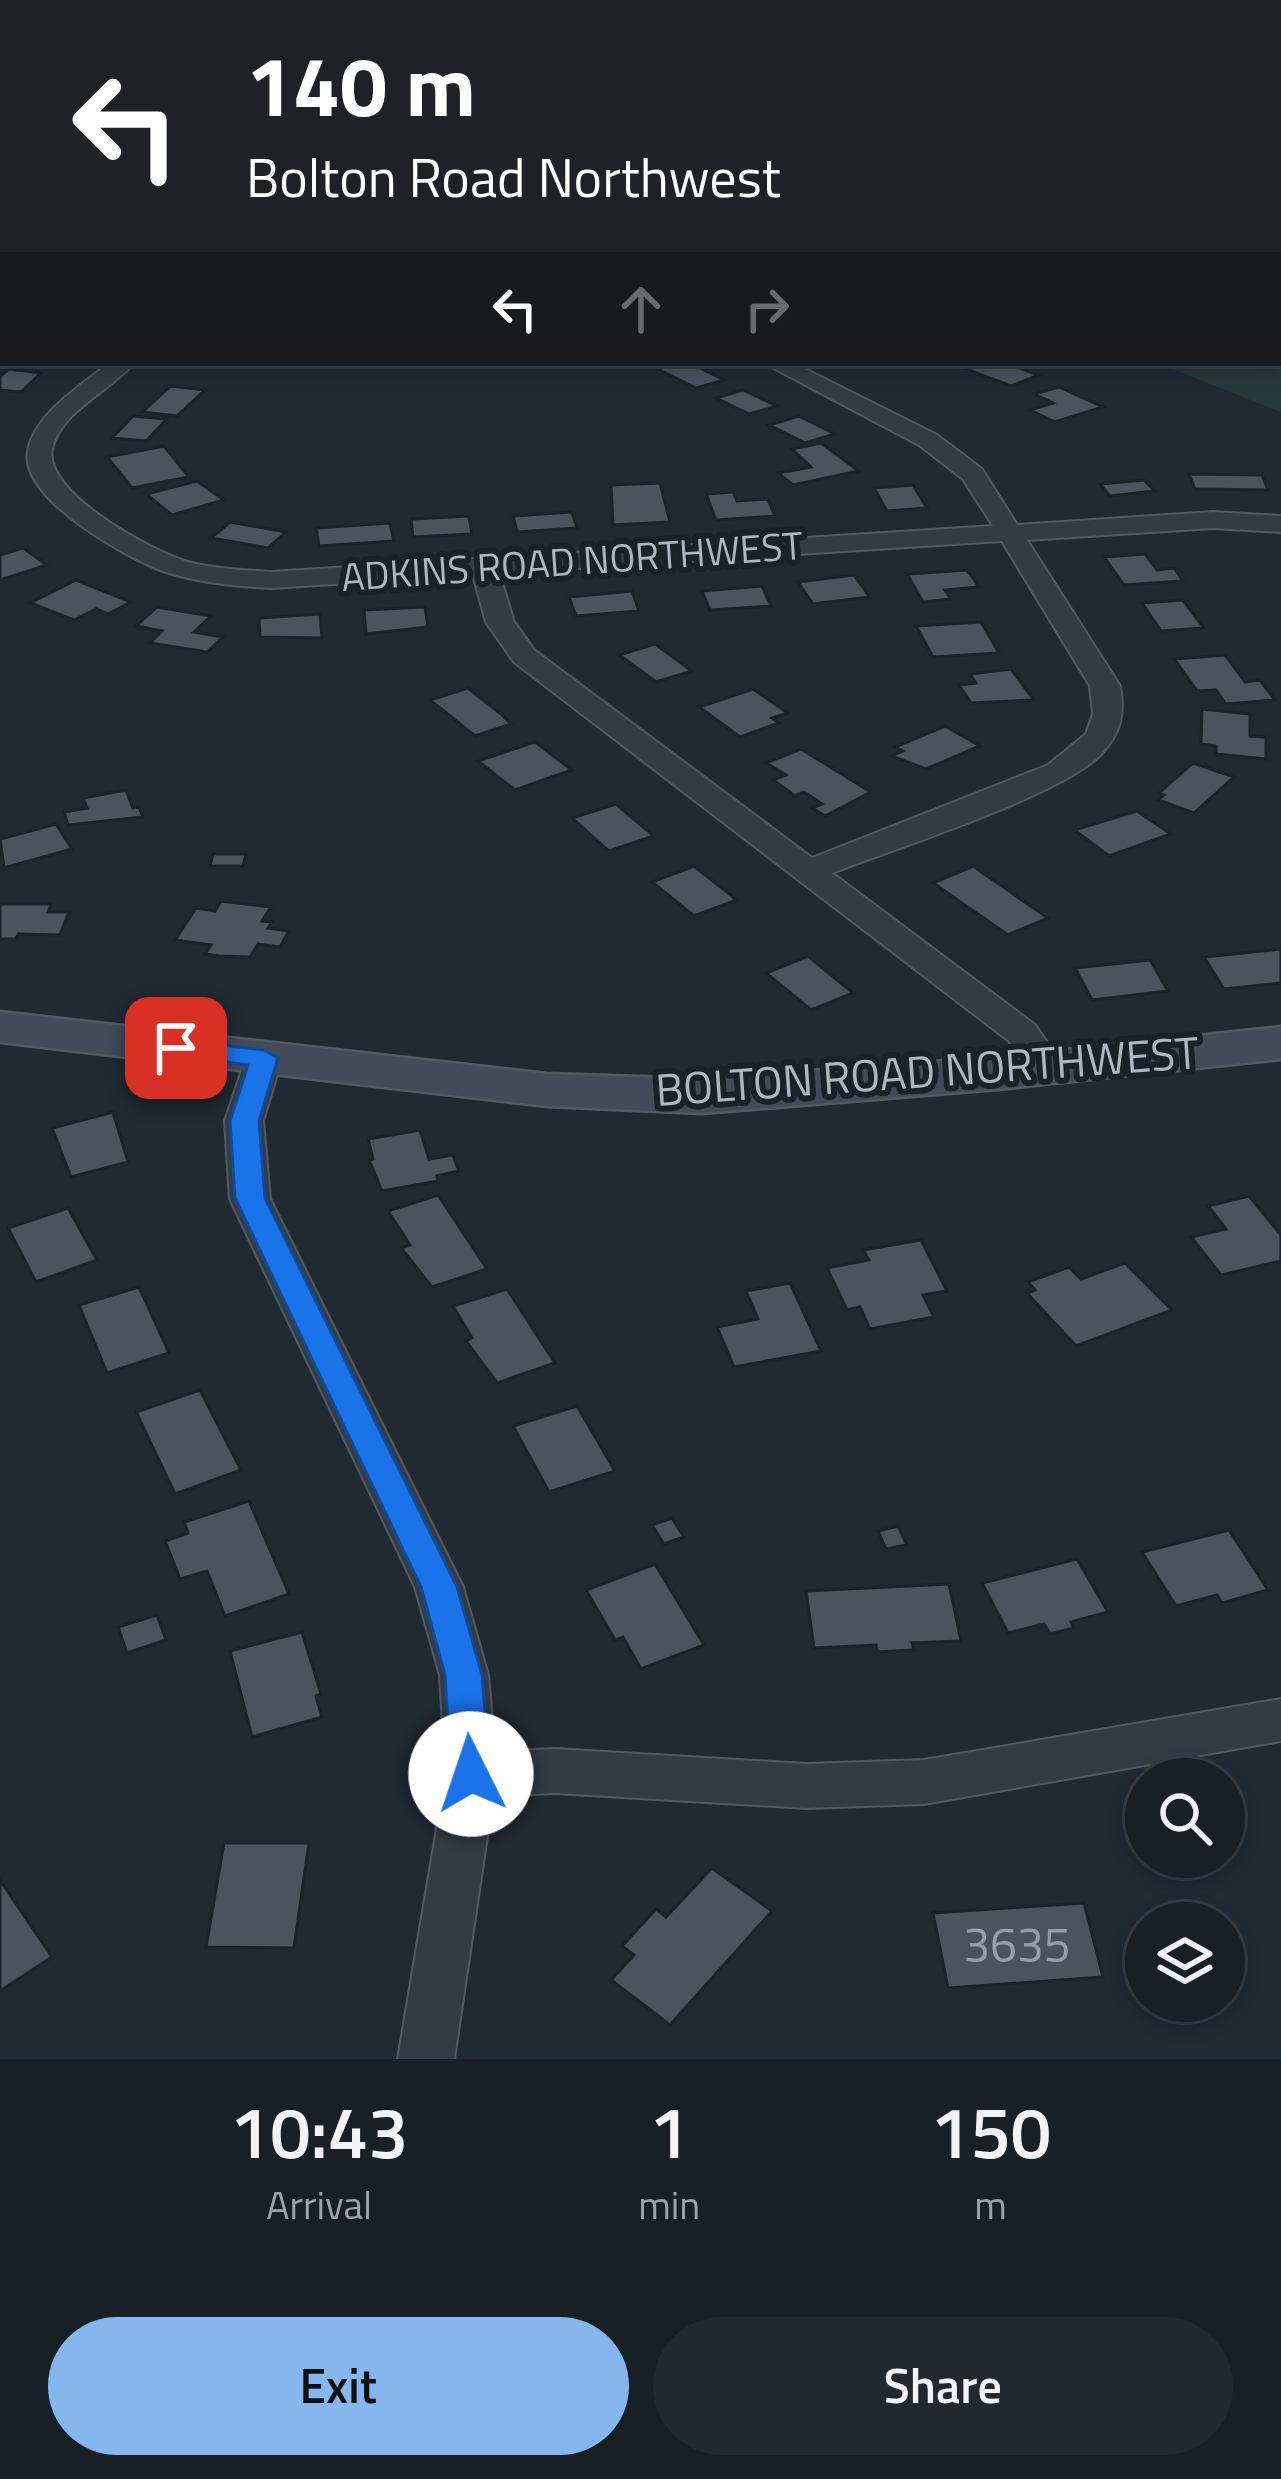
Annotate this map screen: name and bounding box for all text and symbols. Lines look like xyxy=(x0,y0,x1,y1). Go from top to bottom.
text: 140 m xyxy=(246,21,476,149)
icon: left xyxy=(48,48,204,204)
text: Bolton Road Northwest xyxy=(246,136,781,218)
icon: left xyxy=(482,276,548,342)
icon: ahead xyxy=(608,276,674,342)
icon: right xyxy=(734,276,800,342)
street label: ADKINS ROAD NORTHWEST xyxy=(339,515,805,606)
pin xyxy=(125,997,227,1099)
icon: arrive xyxy=(143,1015,209,1081)
street label: BOLTON ROAD NORTHWEST xyxy=(653,1017,1201,1123)
position arrow xyxy=(408,1711,534,1837)
map controls xyxy=(1125,1758,1245,2022)
button: search xyxy=(1125,1758,1245,1878)
button: layers xyxy=(1125,1902,1245,2022)
house number: 3635 xyxy=(963,1908,1071,1981)
text: 10:43 xyxy=(230,2076,408,2186)
text: 1 xyxy=(649,2076,689,2186)
text: 150 xyxy=(930,2076,1051,2186)
text: Arrival xyxy=(266,2175,372,2234)
text: min xyxy=(638,2175,700,2234)
text: m xyxy=(974,2175,1007,2234)
button: Exit xyxy=(48,2317,629,2455)
button: Share xyxy=(653,2317,1233,2455)

